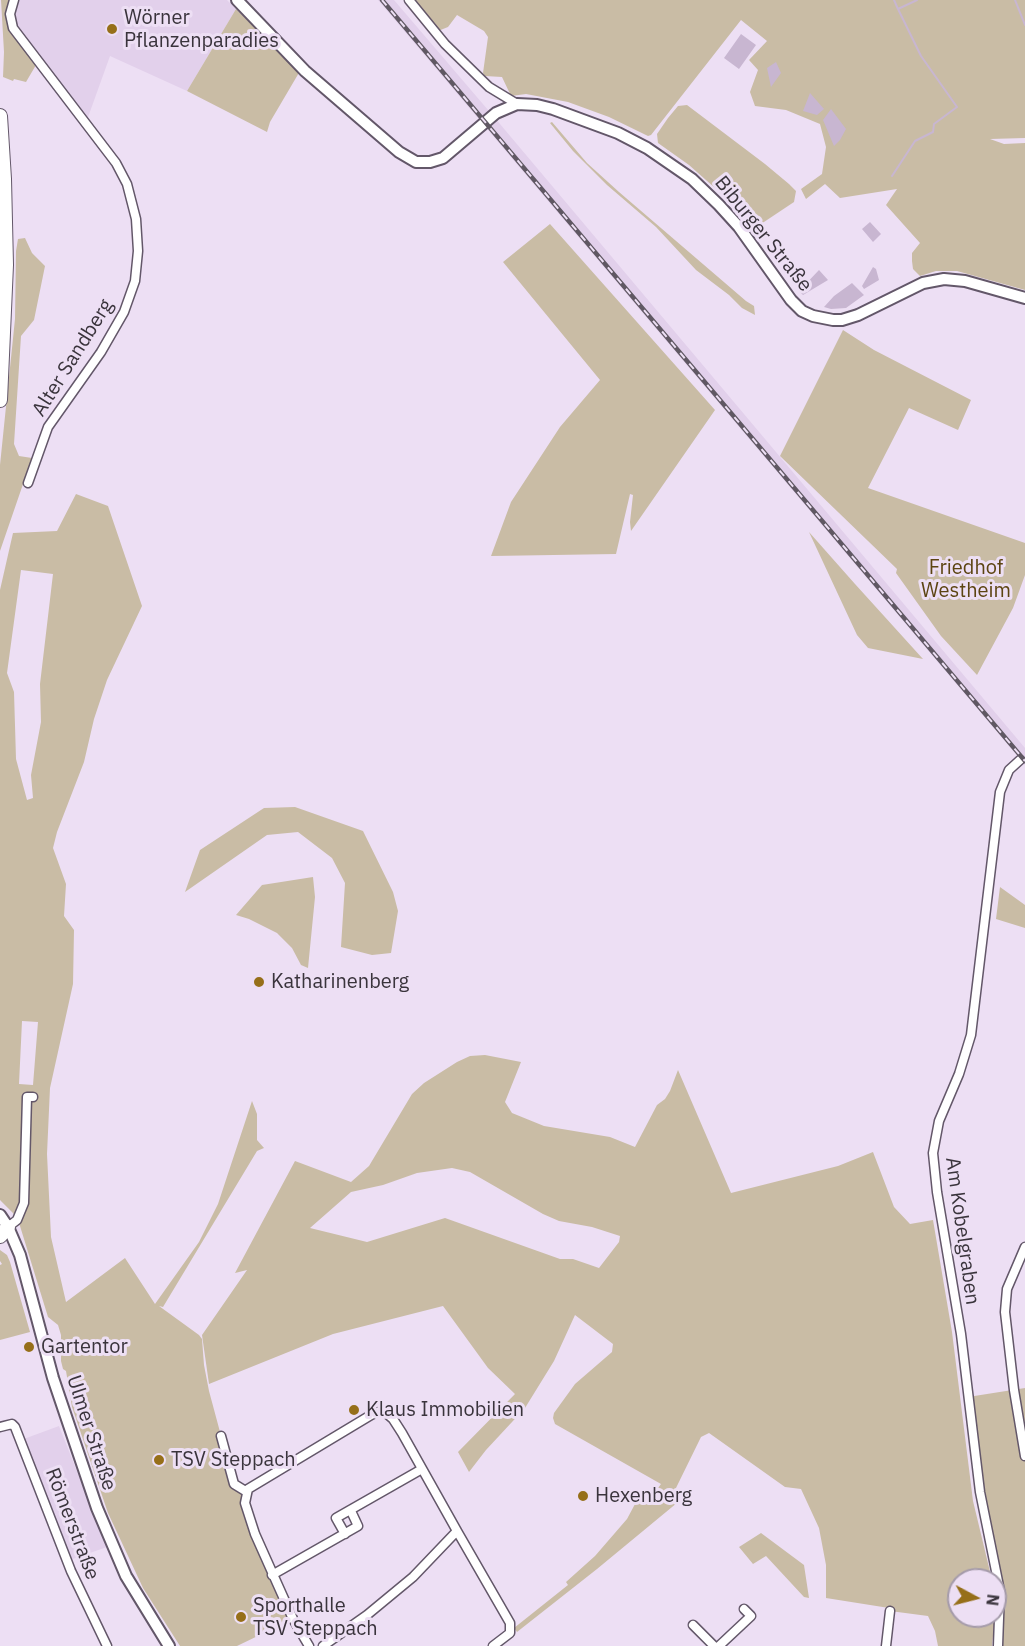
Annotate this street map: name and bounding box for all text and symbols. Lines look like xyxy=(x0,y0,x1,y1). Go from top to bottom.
place label: Wörner Pflanzenparadies xyxy=(124,6,279,53)
marker: Wörner Pflanzenparadies xyxy=(105,22,119,36)
street label: Biburger Straße xyxy=(709,171,817,297)
street label: Alter Sandberg xyxy=(27,295,119,421)
park label: Friedhof Westheim xyxy=(921,556,1011,603)
place label: Katharinenberg xyxy=(271,970,409,994)
marker: Katharinenberg xyxy=(252,975,266,989)
street label: Am Kobelgraben xyxy=(940,1156,984,1306)
place label: Gartentor xyxy=(41,1335,128,1359)
marker: Gartentor xyxy=(22,1340,36,1354)
street label: Ulmer Straße xyxy=(61,1372,121,1494)
place label: Klaus Immobilien xyxy=(366,1398,524,1422)
marker: Klaus Immobilien xyxy=(347,1403,361,1417)
place label: TSV Steppach xyxy=(171,1448,296,1472)
marker: TSV Steppach xyxy=(152,1453,166,1467)
street label: Römerstraße xyxy=(40,1465,104,1583)
place label: Hexenberg xyxy=(595,1484,692,1508)
marker: Hexenberg xyxy=(576,1489,590,1503)
north arrow xyxy=(947,1568,1007,1628)
text: N xyxy=(982,1593,1004,1607)
place label: Sporthalle TSV Steppach xyxy=(253,1594,378,1641)
marker: Sporthalle TSV Steppach xyxy=(234,1610,248,1624)

